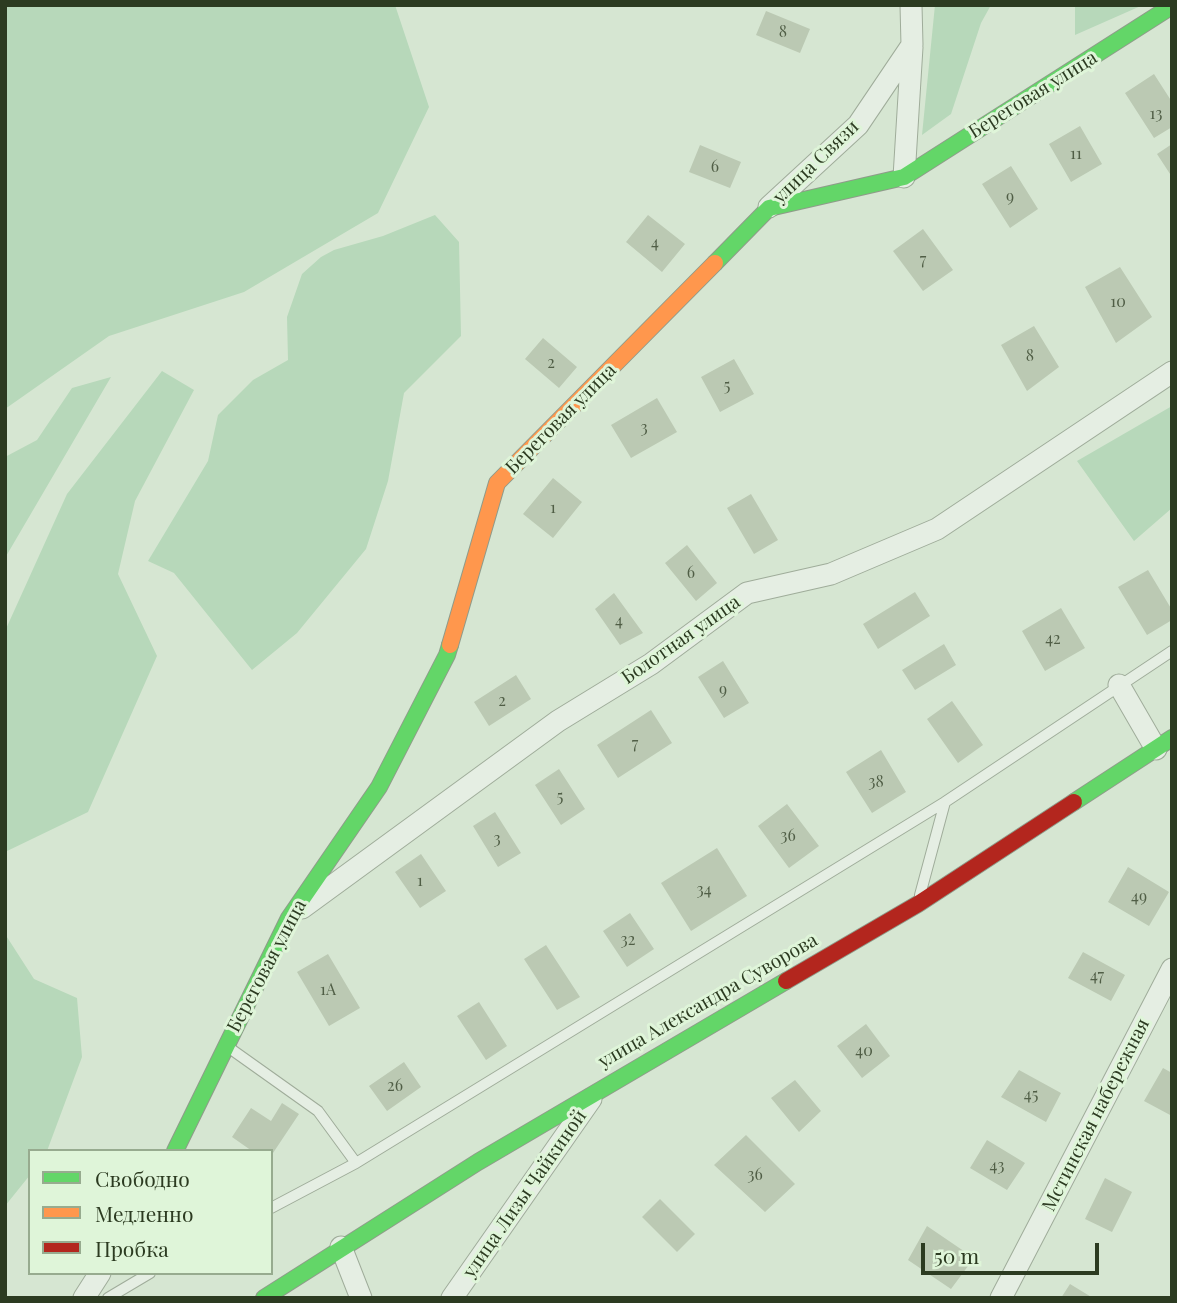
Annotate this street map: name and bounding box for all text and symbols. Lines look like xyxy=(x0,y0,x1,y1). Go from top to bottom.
house number: 8 xyxy=(779,22,787,42)
street label: Береговая улица xyxy=(965,46,1101,144)
house number: 13 xyxy=(1150,104,1162,124)
street label: улица Связи xyxy=(768,115,864,209)
house number: 11 xyxy=(1070,144,1082,164)
house number: 6 xyxy=(711,157,719,177)
house number: 9 xyxy=(1006,187,1014,207)
house number: 4 xyxy=(651,233,659,253)
house number: 7 xyxy=(920,250,926,270)
house number: 10 xyxy=(1110,292,1126,312)
house number: 8 xyxy=(1026,346,1034,366)
house number: 2 xyxy=(547,353,555,373)
street label: Береговая улица xyxy=(501,359,621,479)
house number: 5 xyxy=(724,376,730,396)
house number: 3 xyxy=(640,418,648,438)
house number: 1 xyxy=(550,498,556,518)
house number: 6 xyxy=(687,563,695,583)
street label: Болотная улица xyxy=(617,591,745,689)
house number: 4 xyxy=(615,611,623,631)
house number: 42 xyxy=(1045,629,1061,649)
house number: 9 xyxy=(719,680,727,700)
house number: 2 xyxy=(498,691,506,711)
house number: 7 xyxy=(632,734,638,754)
house number: 38 xyxy=(868,772,884,792)
house number: 5 xyxy=(557,787,563,807)
house number: 36 xyxy=(780,826,796,846)
house number: 3 xyxy=(493,829,501,849)
house number: 1 xyxy=(417,871,423,891)
house number: 34 xyxy=(696,880,712,900)
house number: 49 xyxy=(1131,887,1147,907)
street label: Береговая улица xyxy=(222,896,312,1036)
street label: улица Александра Суворова xyxy=(594,929,822,1073)
house number: 32 xyxy=(621,930,635,950)
house number: 47 xyxy=(1090,966,1104,986)
house number: 1А xyxy=(320,980,336,1000)
street label: Мстинская набережная xyxy=(1037,1015,1155,1215)
house number: 40 xyxy=(855,1041,873,1061)
house number: 26 xyxy=(387,1076,403,1096)
house number: 45 xyxy=(1024,1085,1038,1105)
street label: улица Лизы Чайкиной xyxy=(458,1106,592,1282)
legend xyxy=(28,1149,273,1275)
house number: 43 xyxy=(990,1156,1004,1176)
text: Свободно xyxy=(95,1164,190,1192)
house number: 36 xyxy=(747,1165,763,1185)
text: Медленно xyxy=(95,1199,193,1227)
scale bar xyxy=(925,1230,1104,1274)
text: Пробка xyxy=(95,1234,169,1262)
text: 50 m xyxy=(934,1241,979,1269)

